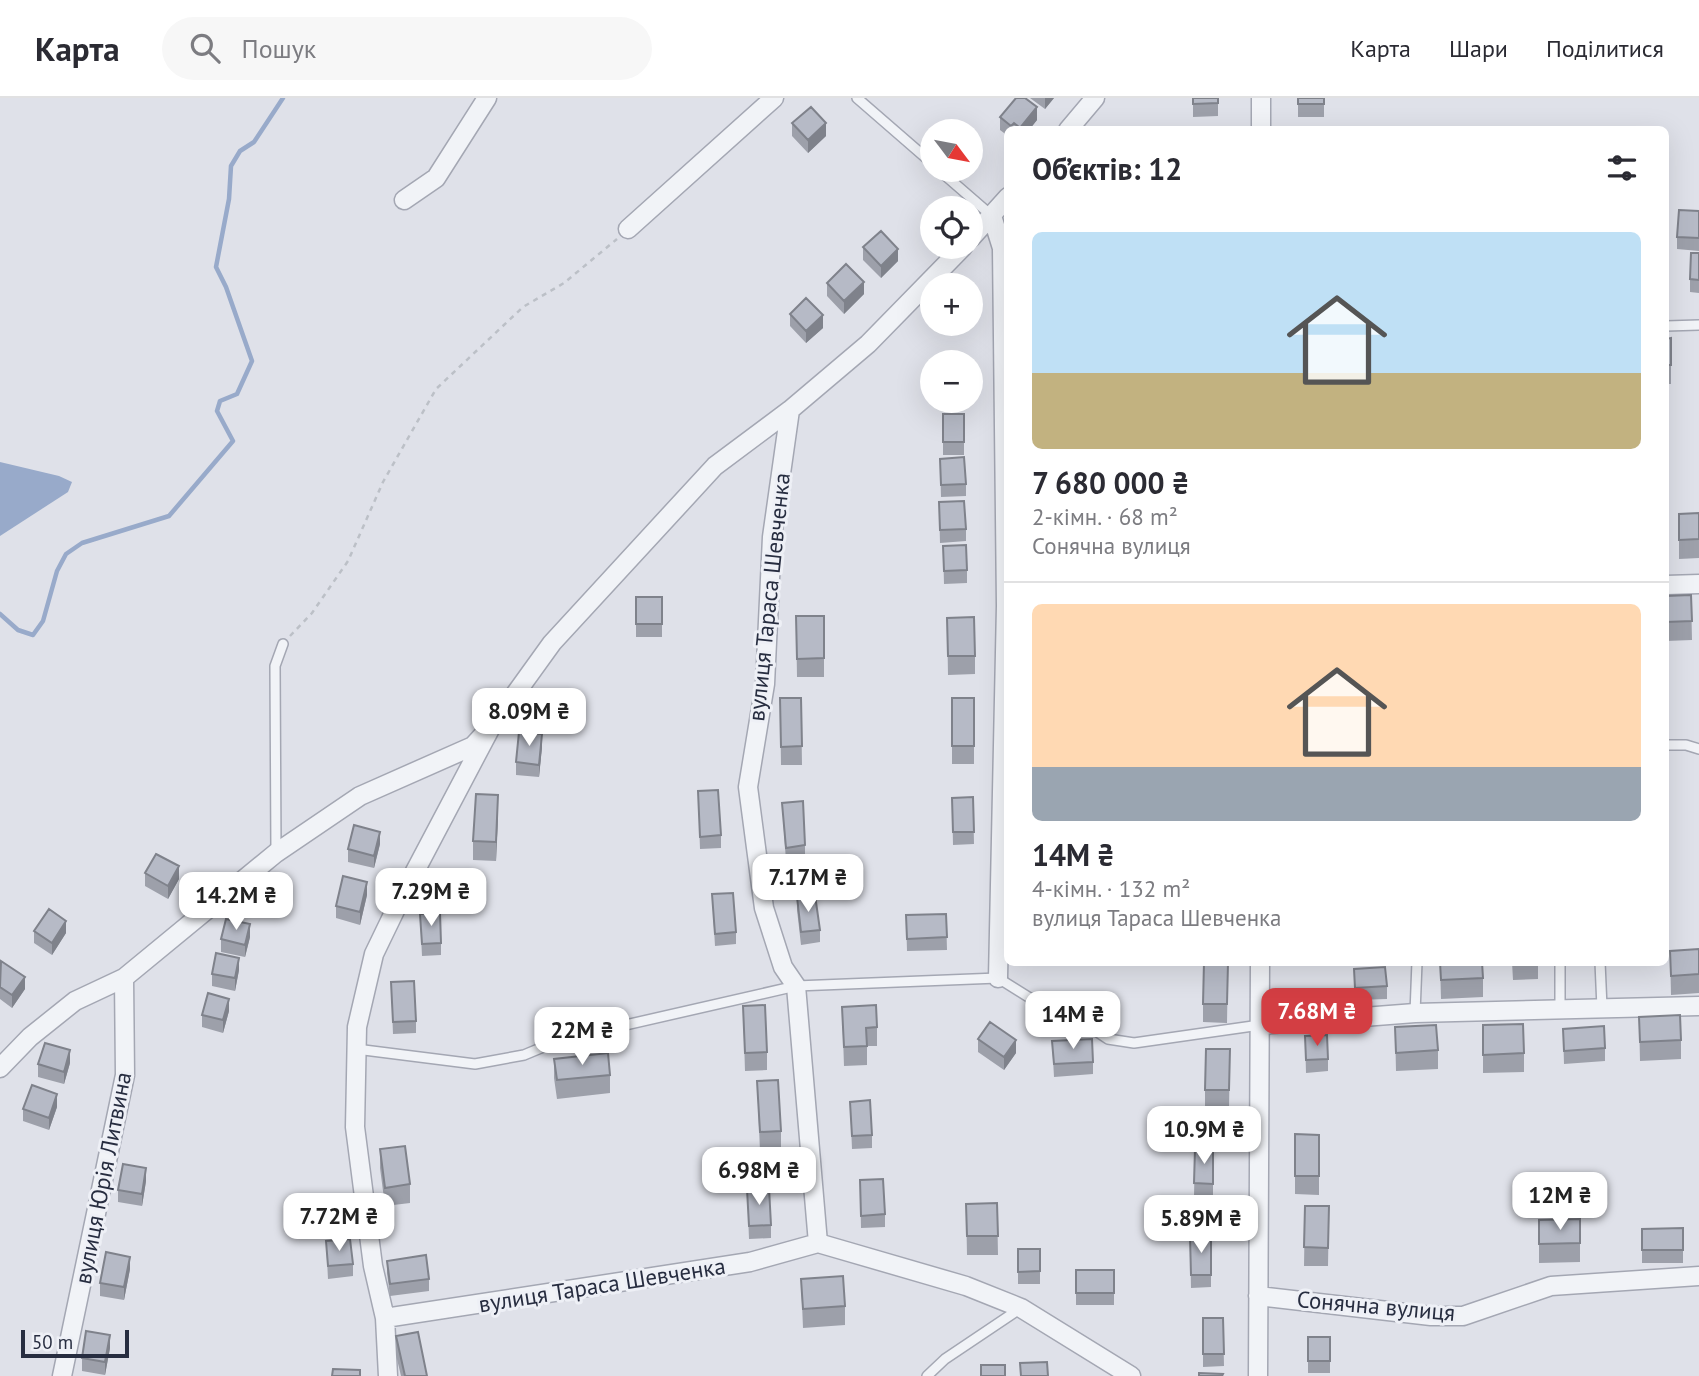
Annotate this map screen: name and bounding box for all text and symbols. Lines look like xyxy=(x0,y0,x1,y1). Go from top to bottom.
search box xyxy=(162,17,652,80)
text: Карта xyxy=(35,27,120,70)
icon: search xyxy=(186,29,224,67)
text: Пошук xyxy=(242,32,316,65)
text: Карта xyxy=(1350,33,1411,64)
text: Шари xyxy=(1449,33,1508,64)
text: Поділитися xyxy=(1546,33,1664,64)
north arrow xyxy=(920,119,984,182)
map controls xyxy=(920,119,983,413)
text: Об’єктів: 12 xyxy=(1032,149,1182,188)
icon: filters xyxy=(1603,149,1641,187)
button: locate xyxy=(920,196,983,259)
button: + xyxy=(920,273,983,336)
icon: home xyxy=(1274,277,1400,403)
button: − xyxy=(920,350,983,413)
text: 7 680 000 ₴ xyxy=(1032,463,1189,502)
street label: вулиця Тараса Шевченка xyxy=(741,471,796,723)
text: 2-кімн. · 68 m² xyxy=(1032,502,1178,531)
text: Сонячна вулиця xyxy=(1032,531,1191,560)
icon: home xyxy=(1274,649,1400,775)
pin: 8.09M ₴ xyxy=(464,688,594,748)
text: 8.09M ₴ xyxy=(488,696,570,725)
text: 14M ₴ xyxy=(1032,835,1115,874)
pin: 7.17M ₴ xyxy=(743,854,873,914)
text: 7.17M ₴ xyxy=(768,862,848,891)
pin: 7.29M ₴ xyxy=(366,868,496,928)
pin: 14.2M ₴ xyxy=(171,872,301,932)
text: 4-кімн. · 132 m² xyxy=(1032,874,1190,903)
text: 7.29M ₴ xyxy=(391,876,471,905)
text: 14.2M ₴ xyxy=(195,880,277,909)
text: вулиця Тараса Шевченка xyxy=(1032,903,1281,932)
pin: 7.68M ₴ xyxy=(1252,988,1382,1048)
pin: 14M ₴ xyxy=(1024,992,1122,1051)
text: 7.68M ₴ xyxy=(1277,996,1357,1025)
text: 14M ₴ xyxy=(1041,999,1105,1028)
pin: 22M ₴ xyxy=(533,1007,631,1067)
text: 22M ₴ xyxy=(550,1015,614,1044)
street label: вулиця Юрія Литвина xyxy=(68,1069,137,1286)
pin: 10.9M ₴ xyxy=(1139,1107,1269,1166)
text: 10.9M ₴ xyxy=(1163,1114,1245,1143)
pin: 6.98M ₴ xyxy=(694,1148,824,1207)
text: 6.98M ₴ xyxy=(718,1155,800,1184)
pin: 12M ₴ xyxy=(1511,1172,1609,1232)
text: 12M ₴ xyxy=(1528,1180,1592,1209)
pin: 7.72M ₴ xyxy=(274,1194,404,1253)
pin: 5.89M ₴ xyxy=(1136,1196,1266,1255)
text: 7.72M ₴ xyxy=(299,1201,379,1230)
text: 5.89M ₴ xyxy=(1160,1203,1242,1232)
street label: вулиця Тараса Шевченка xyxy=(476,1251,727,1318)
street label: Сонячна вулиця xyxy=(1296,1284,1456,1327)
scale bar xyxy=(21,1327,130,1359)
text: 50 m xyxy=(32,1330,73,1354)

